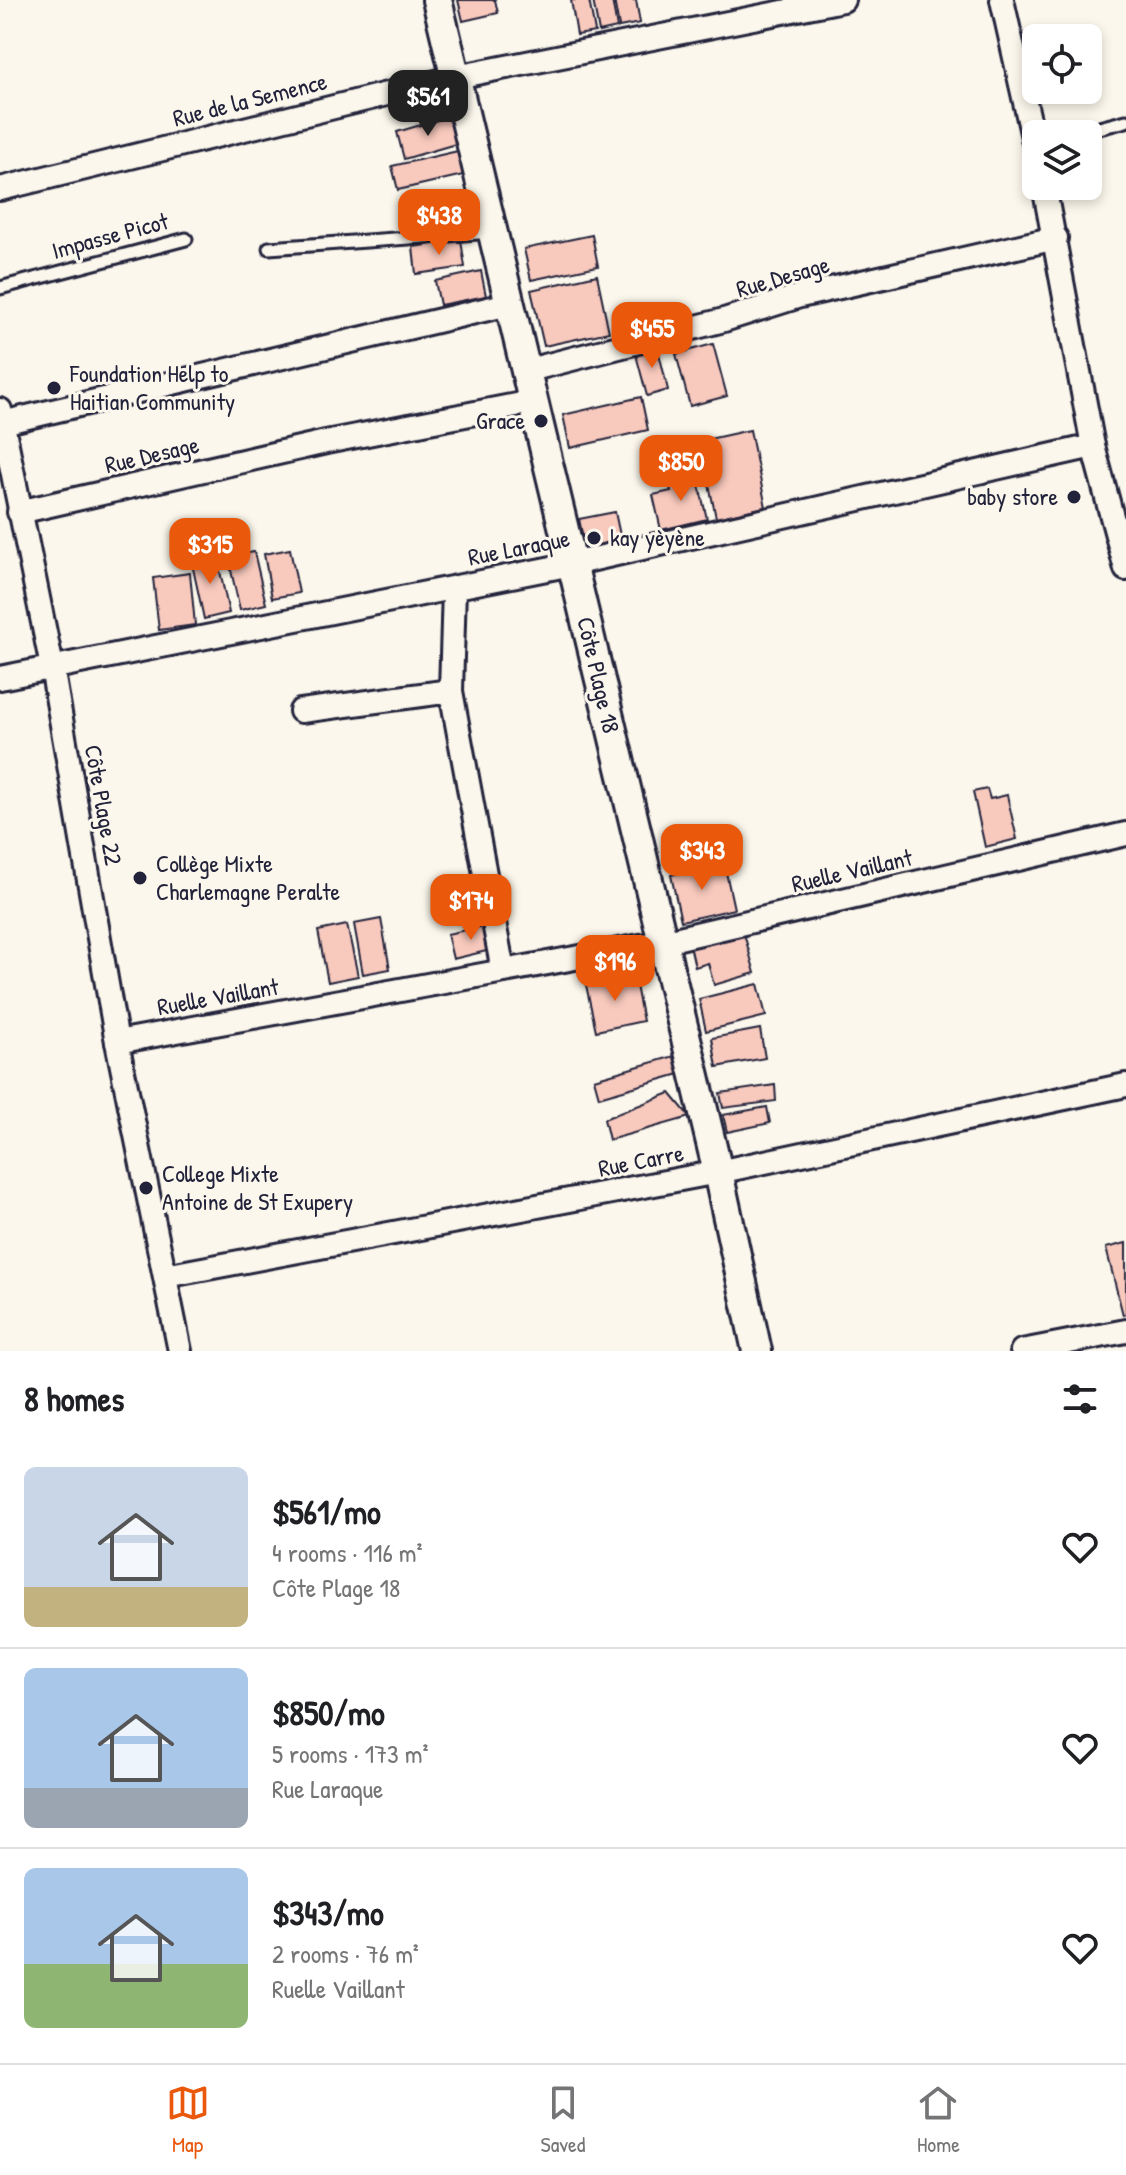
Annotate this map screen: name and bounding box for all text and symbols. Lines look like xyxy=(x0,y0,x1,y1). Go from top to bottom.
map controls xyxy=(1022,24,1102,200)
button: locate xyxy=(1022,24,1102,104)
street label: Rue de la Semence xyxy=(169,64,330,134)
pin: $561 xyxy=(381,70,475,138)
text: $561 xyxy=(406,78,450,113)
button: layers xyxy=(1022,120,1102,200)
pin: $438 xyxy=(392,189,486,257)
text: $438 xyxy=(416,197,462,232)
street label: Impasse Picot xyxy=(48,204,172,266)
street label: Rue Desage xyxy=(732,247,833,305)
pin: $455 xyxy=(605,302,699,370)
text: $455 xyxy=(630,310,674,345)
place label: Foundation Help to Haitian Community xyxy=(69,357,235,417)
marker: Foundation Help to Haitian Community xyxy=(45,379,63,397)
place label: Grace xyxy=(476,404,525,436)
marker: Grace xyxy=(532,412,550,430)
street label: Rue Desage xyxy=(102,428,202,480)
pin: $850 xyxy=(634,435,728,503)
text: $850 xyxy=(657,443,705,478)
place label: baby store xyxy=(967,480,1058,512)
marker: baby store xyxy=(1065,488,1083,506)
pin: $315 xyxy=(163,518,257,586)
street label: Rue Laraque xyxy=(465,521,573,573)
place label: kay yèyène xyxy=(610,521,705,553)
text: $315 xyxy=(187,526,233,561)
marker: kay yèyène xyxy=(585,529,603,547)
street label: Côte Plage 18 xyxy=(570,614,628,736)
street label: Côte Plage 22 xyxy=(78,742,130,868)
pin: $343 xyxy=(655,824,749,892)
text: $343 xyxy=(679,832,725,867)
street label: Ruelle Vaillant xyxy=(788,840,916,899)
place label: Collège Mixte Charlemagne Peralte xyxy=(156,847,341,907)
marker: Collège Mixte Charlemagne Peralte xyxy=(131,869,149,887)
pin: $174 xyxy=(424,874,518,942)
text: $174 xyxy=(448,882,494,917)
pin: $196 xyxy=(568,935,662,1003)
text: $196 xyxy=(594,943,636,978)
street label: Ruelle Vaillant xyxy=(155,969,282,1022)
street label: Rue Carre xyxy=(595,1136,687,1184)
place label: College Mixte Antoine de St Exupery xyxy=(162,1157,353,1217)
marker: College Mixte Antoine de St Exupery xyxy=(137,1179,155,1197)
text: 8 homes xyxy=(24,1376,124,1422)
icon: filters xyxy=(1058,1377,1102,1421)
text: $561/mo xyxy=(272,1489,381,1535)
icon: home xyxy=(88,1499,184,1595)
icon: heart xyxy=(1058,1525,1102,1569)
text: 4 rooms · 116 m² xyxy=(272,1535,422,1570)
text: Côte Plage 18 xyxy=(272,1570,400,1605)
text: $850/mo xyxy=(272,1690,385,1736)
icon: home xyxy=(88,1700,184,1796)
icon: heart xyxy=(1058,1726,1102,1770)
text: 5 rooms · 173 m² xyxy=(272,1736,428,1771)
text: Rue Laraque xyxy=(272,1771,383,1806)
text: $343/mo xyxy=(272,1890,384,1936)
icon: home xyxy=(88,1900,184,1996)
icon: heart xyxy=(1058,1926,1102,1970)
text: 2 rooms · 76 m² xyxy=(272,1936,419,1971)
text: Ruelle Vaillant xyxy=(272,1971,405,2006)
tab: Map xyxy=(166,2081,210,2159)
tab: Saved xyxy=(541,2081,585,2159)
tab: Home xyxy=(916,2081,960,2159)

